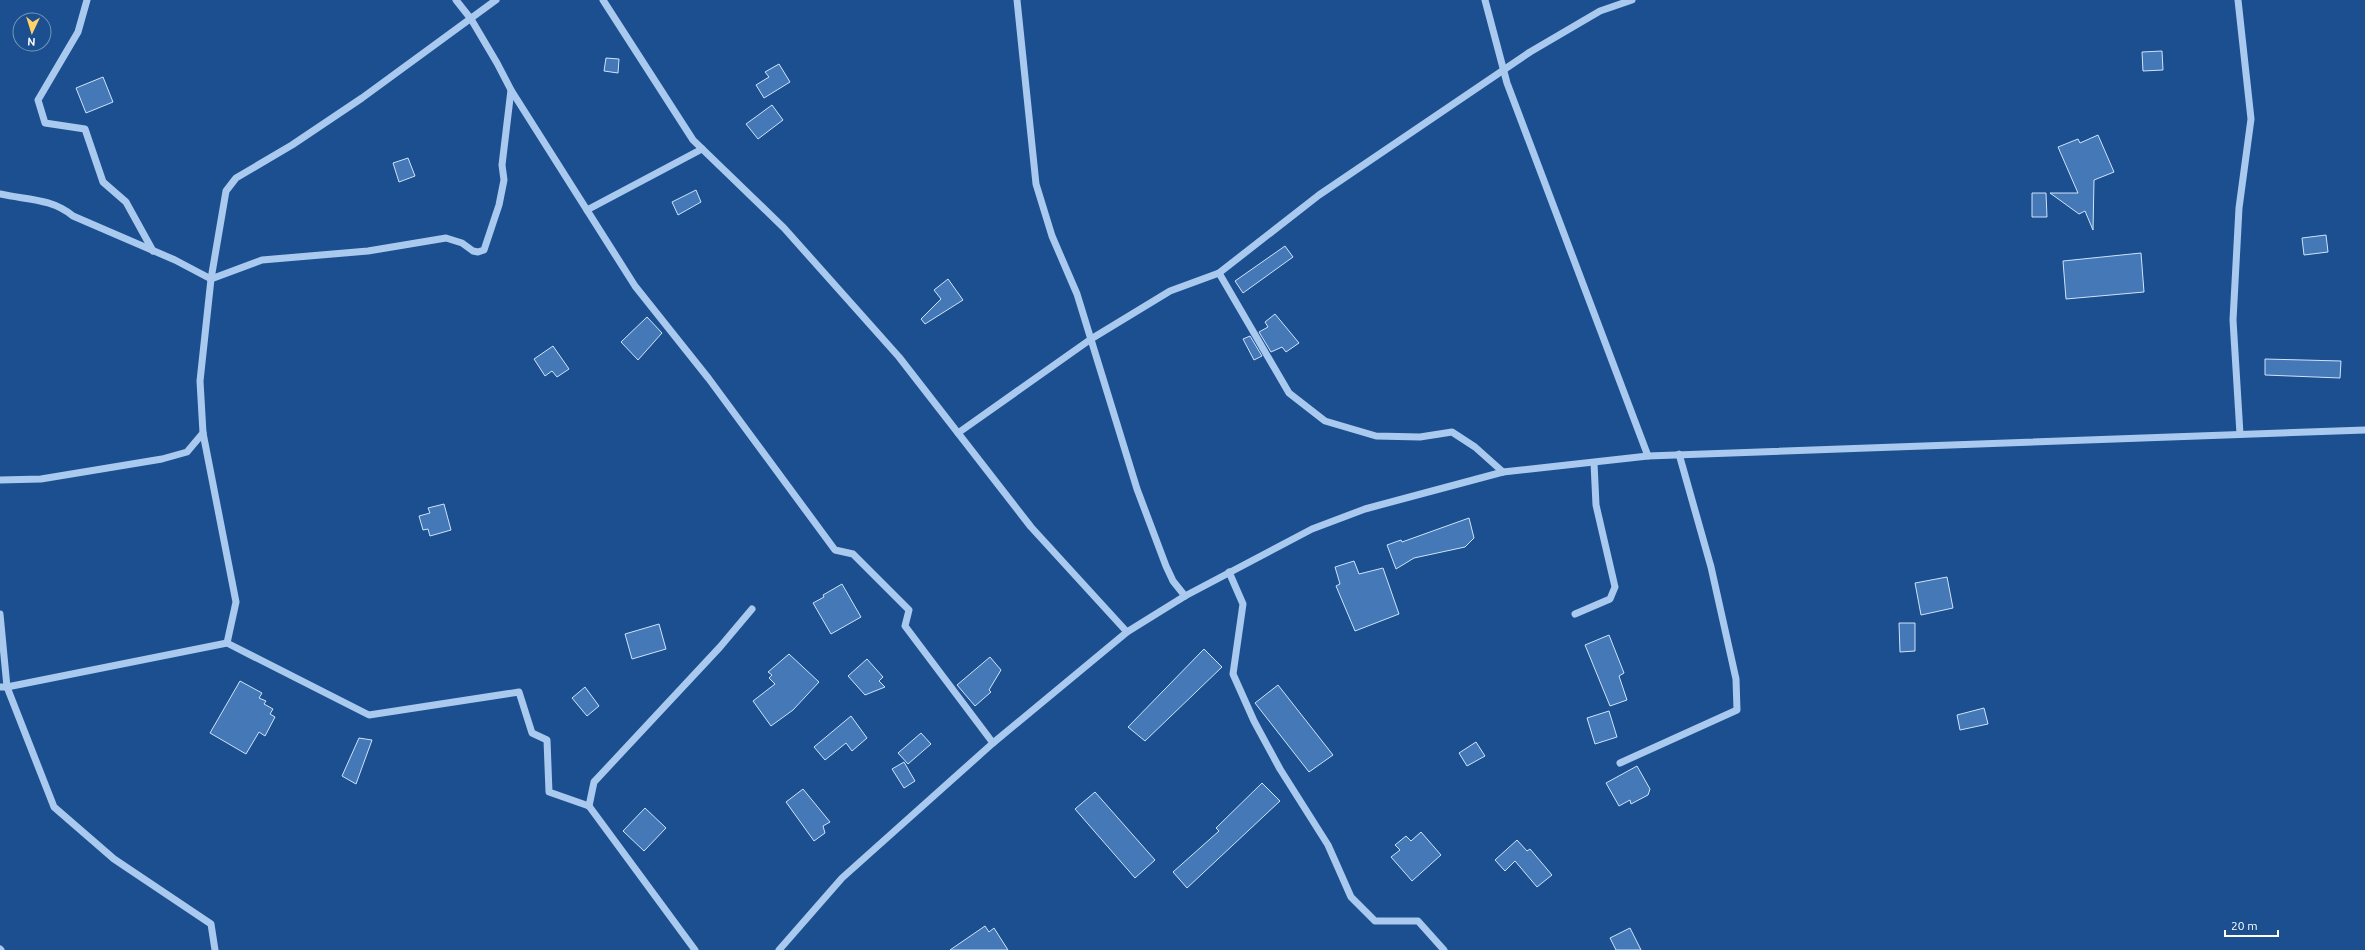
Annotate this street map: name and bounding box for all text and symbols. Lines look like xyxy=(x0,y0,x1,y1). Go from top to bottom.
north arrow xyxy=(12,12,52,52)
text: N xyxy=(27,36,36,48)
scale bar xyxy=(2225,912,2278,938)
text: 20 m xyxy=(2231,919,2258,932)

